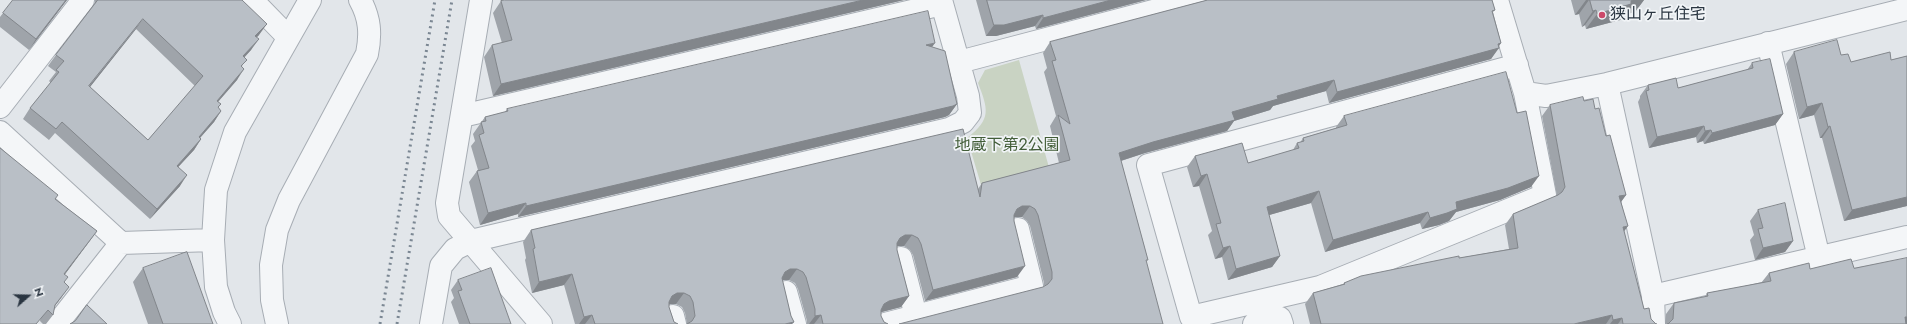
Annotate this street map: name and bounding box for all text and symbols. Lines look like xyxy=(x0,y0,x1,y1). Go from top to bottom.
place label: 狭山ヶ丘住宅 xyxy=(1610,5,1706,25)
marker: 狭山ヶ丘住宅 xyxy=(1597,10,1607,20)
park label: 地蔵下第2公園 xyxy=(954,136,1060,156)
north arrow xyxy=(8,276,48,316)
text: N xyxy=(30,285,48,299)

